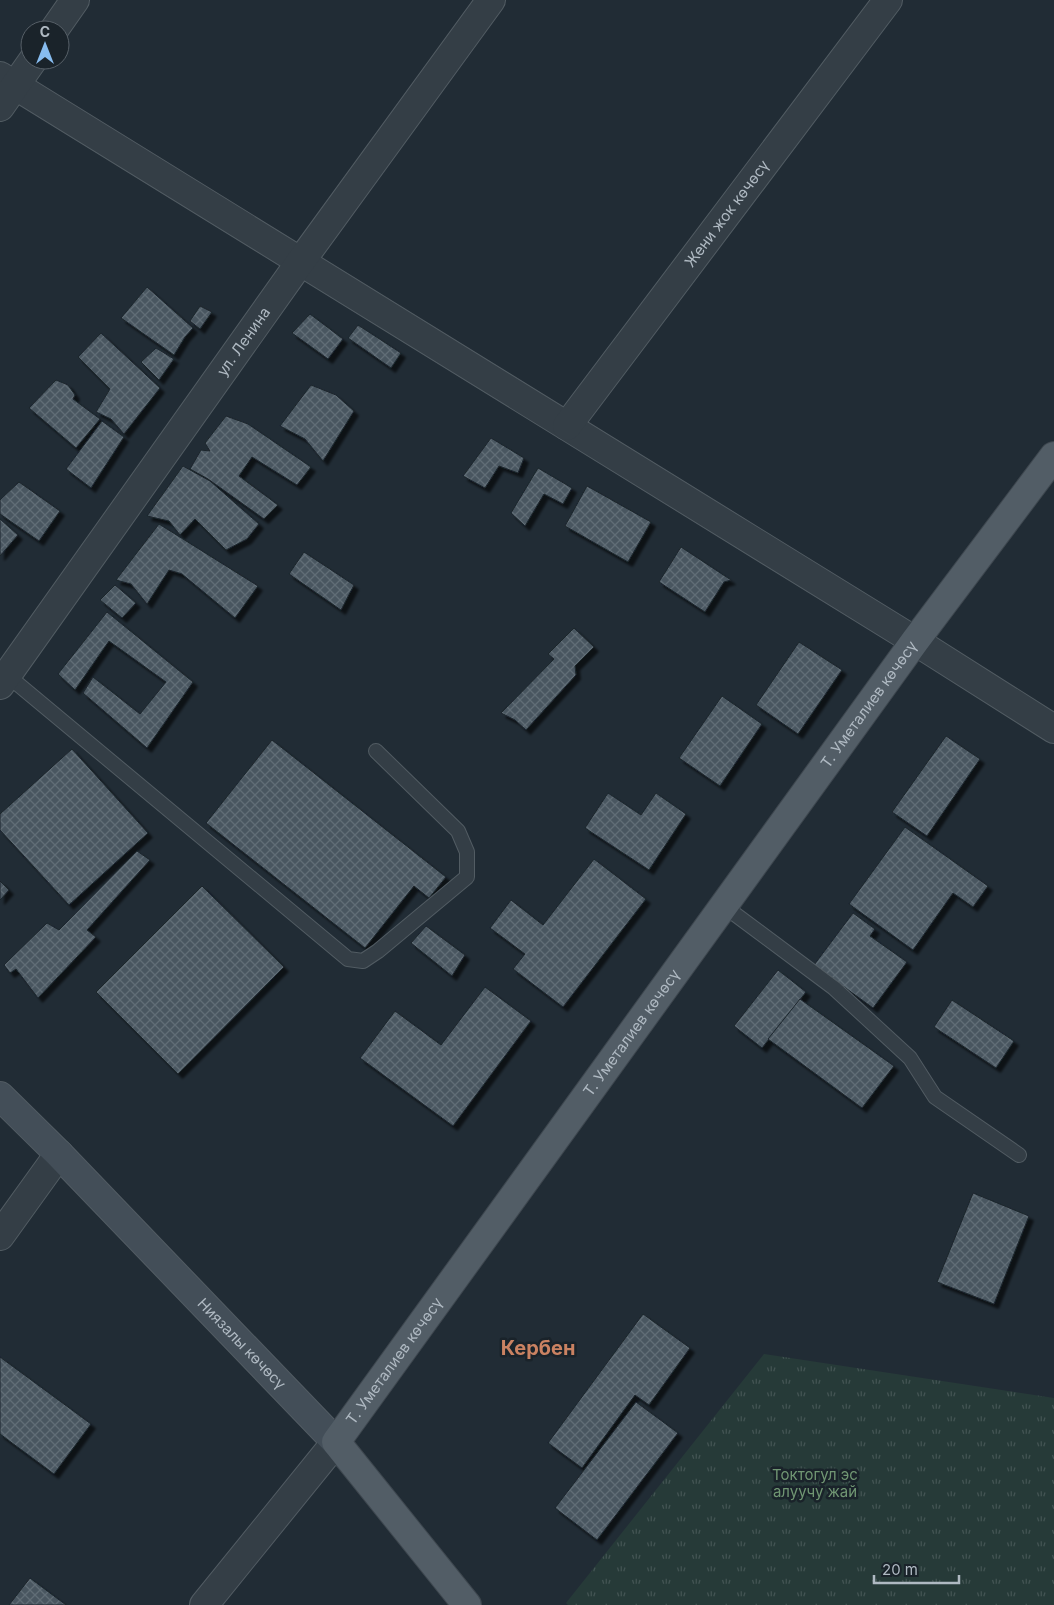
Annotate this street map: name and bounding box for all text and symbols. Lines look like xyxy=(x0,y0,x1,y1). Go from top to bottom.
north arrow xyxy=(20,20,70,70)
text: С xyxy=(40,23,50,40)
street label: Жени жок көчөсү xyxy=(680,155,773,271)
street label: ул. Ленина xyxy=(212,303,274,380)
street label: Т. Уметалиев көчөсү xyxy=(816,636,921,772)
street label: Т. Уметалиев көчөсү xyxy=(579,965,684,1100)
street label: Т. Уметалиев көчөсү xyxy=(342,1293,447,1428)
street label: Ниязалы көчөсү xyxy=(194,1294,290,1393)
district label: Кербен xyxy=(501,1336,575,1360)
park label: Токтогул эс алуучу жай xyxy=(772,1465,858,1501)
scale bar xyxy=(874,1552,959,1584)
text: 20 m xyxy=(882,1560,918,1579)

